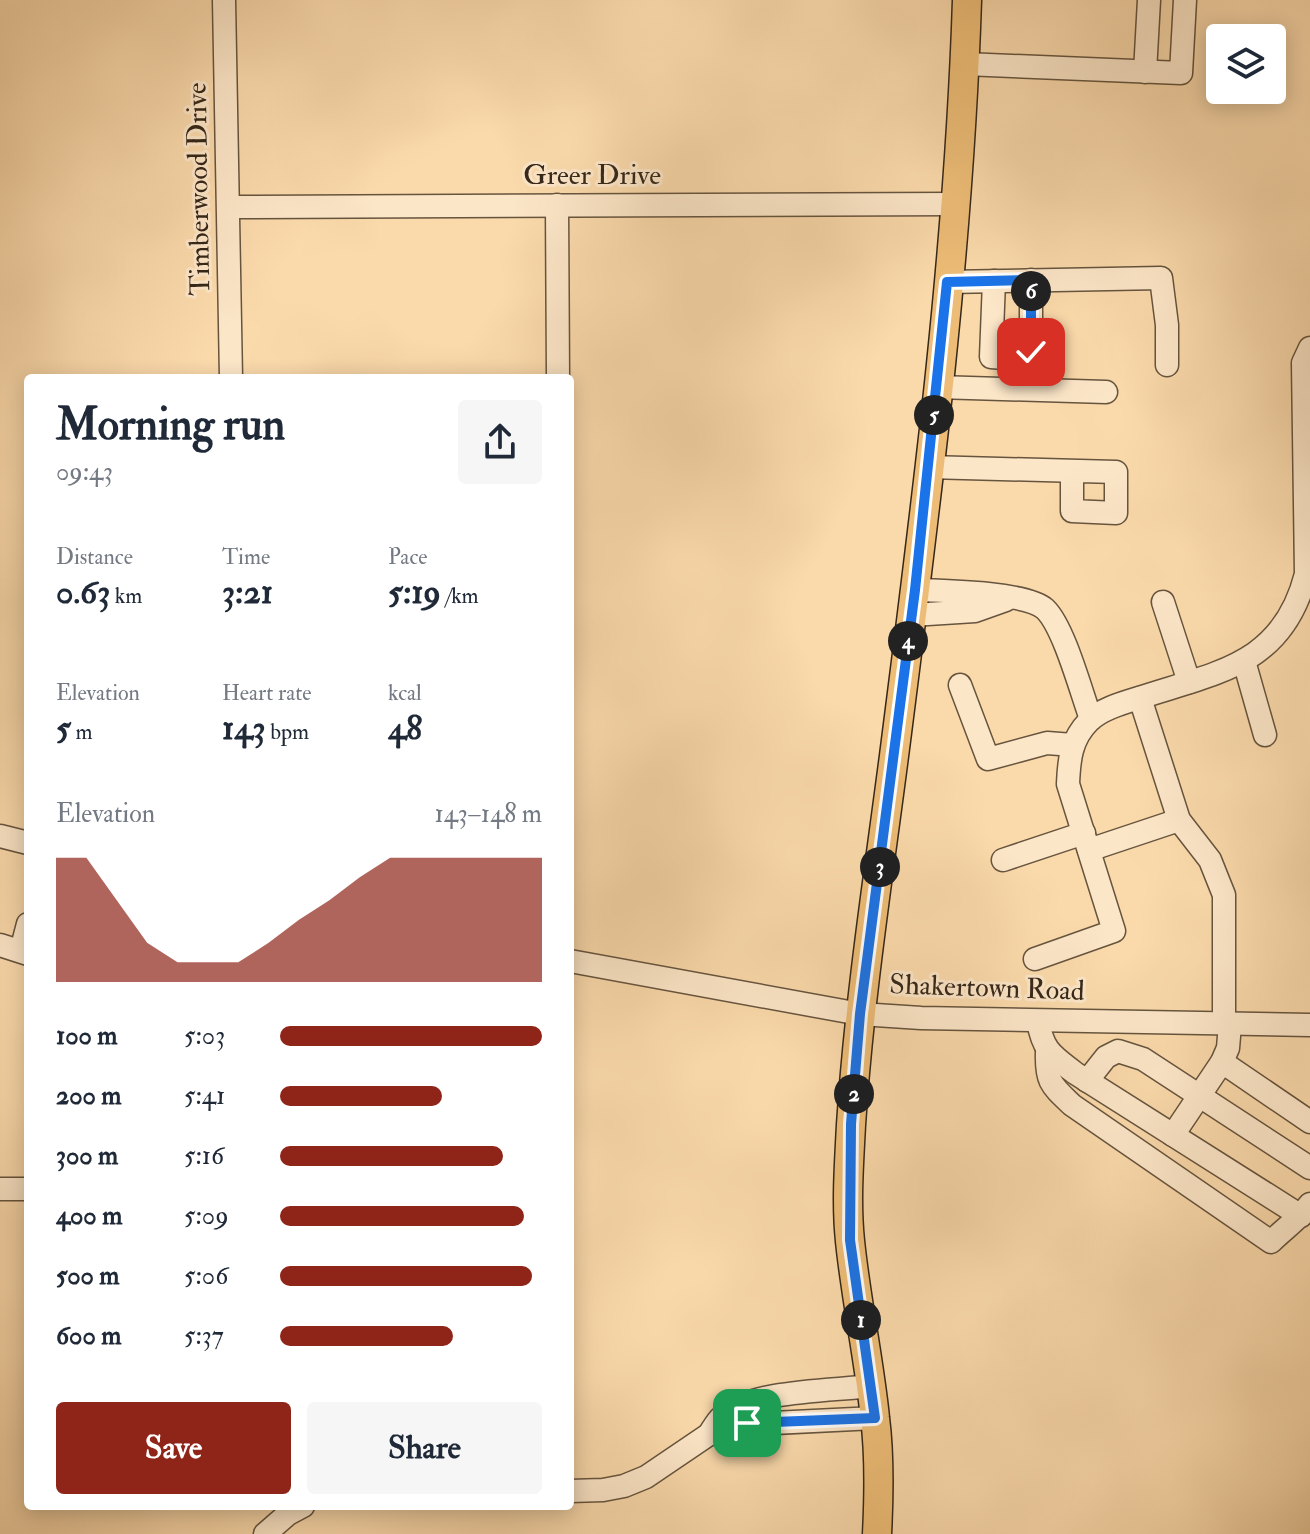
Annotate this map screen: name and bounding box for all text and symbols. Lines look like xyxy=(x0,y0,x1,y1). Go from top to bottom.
map controls xyxy=(1206,24,1286,104)
button: layers xyxy=(1206,24,1286,104)
street label: Timberwood Drive xyxy=(180,82,218,296)
street label: Greer Drive xyxy=(523,158,661,193)
pin: 6 xyxy=(1011,271,1051,311)
text: 6 xyxy=(1025,277,1037,305)
pin xyxy=(997,318,1065,386)
icon: check xyxy=(1009,330,1053,374)
pin: 5 xyxy=(914,395,954,435)
text: Morning run xyxy=(56,398,285,453)
button: share xyxy=(458,400,542,484)
text: 5 xyxy=(929,401,939,429)
text: 09:43 xyxy=(56,456,113,488)
text: Distance xyxy=(56,543,133,571)
text: Time xyxy=(222,543,270,571)
text: Pace xyxy=(388,543,427,571)
text: 0.63 xyxy=(56,571,110,614)
text: 3:21 xyxy=(222,571,273,614)
text: 5:19 xyxy=(388,571,441,614)
text: km xyxy=(110,582,142,610)
text: /km xyxy=(441,582,479,610)
pin: 4 xyxy=(888,621,928,661)
text: 4 xyxy=(902,627,914,655)
text: Elevation xyxy=(56,679,140,707)
text: Heart rate xyxy=(222,679,312,707)
text: kcal xyxy=(388,679,422,707)
text: 5 xyxy=(56,707,71,750)
text: 143 xyxy=(222,707,266,750)
text: 48 xyxy=(388,707,422,750)
text: m xyxy=(71,718,93,746)
text: bpm xyxy=(266,718,309,746)
text: Elevation xyxy=(56,798,155,830)
text: 143–148 m xyxy=(434,798,542,830)
pin: 3 xyxy=(860,847,900,887)
text: 3 xyxy=(876,853,884,881)
street label: Shakertown Road xyxy=(889,967,1085,1009)
text: 100 m xyxy=(56,1020,117,1052)
text: 5:03 xyxy=(184,1020,225,1052)
pin: 2 xyxy=(834,1074,874,1114)
text: 200 m xyxy=(56,1080,121,1112)
text: 5:41 xyxy=(184,1080,225,1112)
text: 2 xyxy=(848,1080,860,1108)
text: 300 m xyxy=(56,1140,118,1172)
text: 5:16 xyxy=(184,1140,224,1172)
text: 400 m xyxy=(56,1200,122,1232)
text: 5:09 xyxy=(184,1200,229,1232)
text: 500 m xyxy=(56,1260,120,1292)
text: 5:06 xyxy=(184,1260,228,1292)
pin: 1 xyxy=(841,1300,881,1340)
text: 1 xyxy=(857,1306,865,1334)
text: 600 m xyxy=(56,1320,121,1352)
text: 5:37 xyxy=(184,1320,224,1352)
pin xyxy=(713,1389,781,1457)
icon: arrive xyxy=(725,1401,769,1445)
button: Save xyxy=(56,1402,291,1494)
button: Share xyxy=(307,1402,542,1494)

